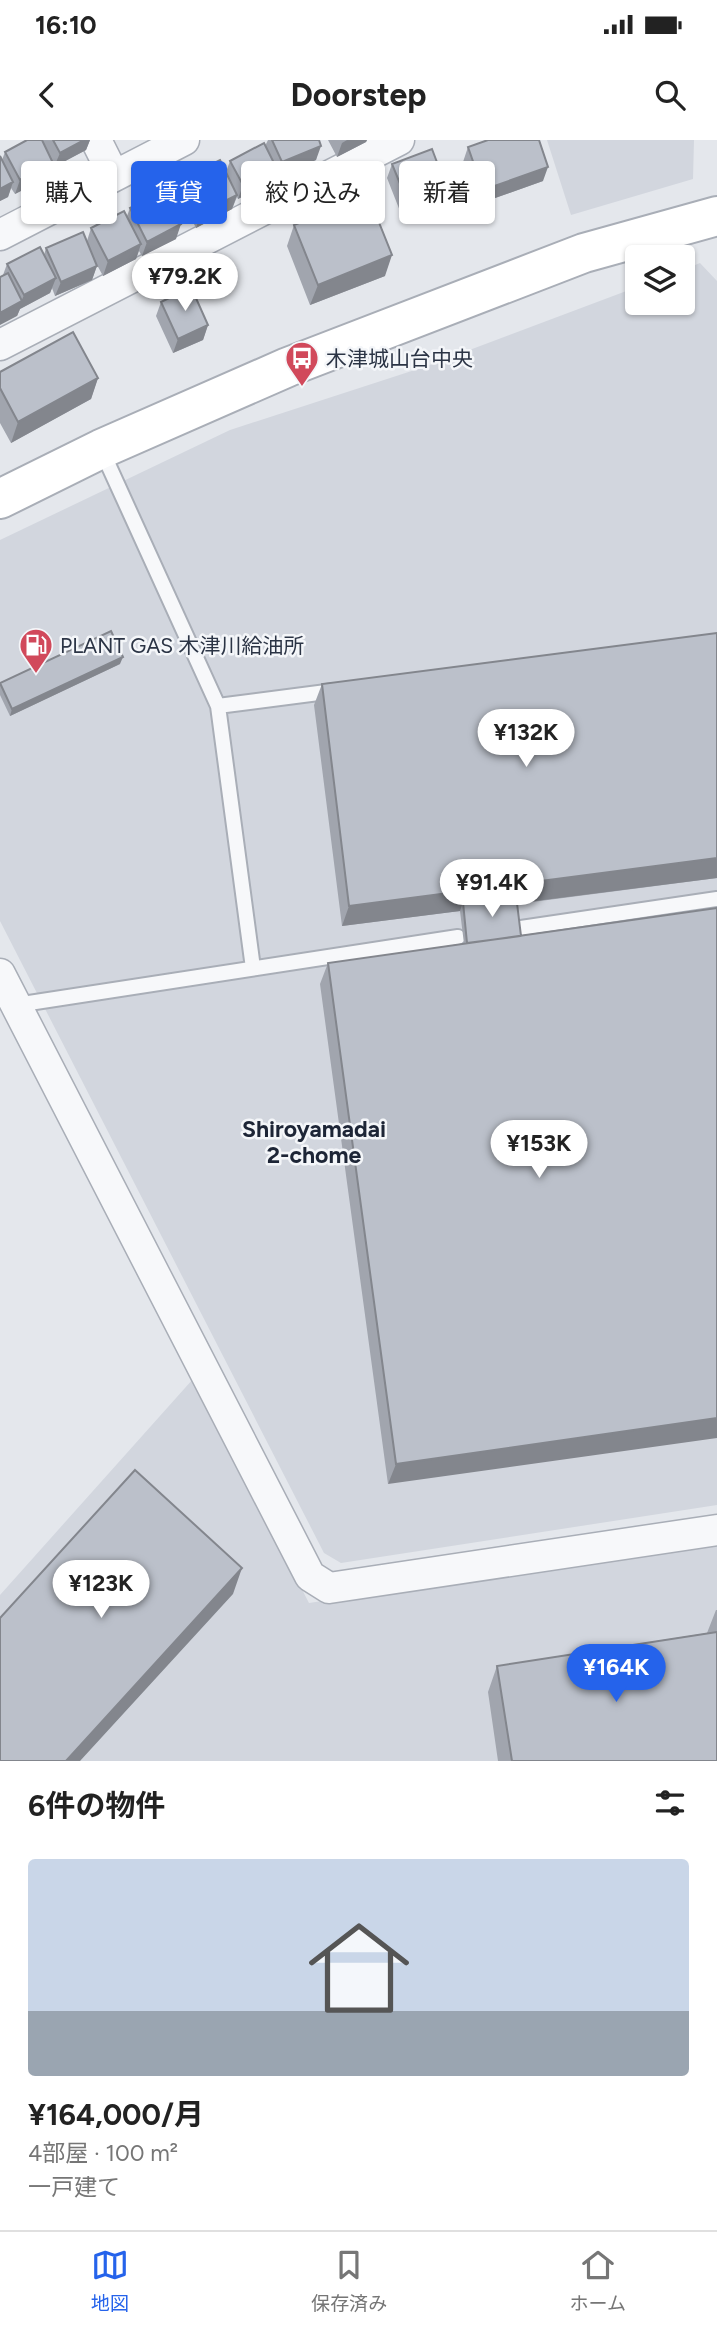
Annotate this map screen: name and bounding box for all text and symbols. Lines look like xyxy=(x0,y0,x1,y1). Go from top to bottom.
text: 16:10 xyxy=(35,9,97,41)
icon: back xyxy=(28,76,66,114)
text: Doorstep xyxy=(290,76,427,114)
icon: search xyxy=(651,76,689,114)
chip: 購入 xyxy=(21,161,117,224)
chip: 賃貸 xyxy=(131,161,227,224)
chip: 絞り込み xyxy=(241,161,385,224)
chip: 新着 xyxy=(399,161,495,224)
map controls xyxy=(625,245,695,315)
button: layers xyxy=(625,245,695,315)
pin: ¥79.2K xyxy=(128,254,242,313)
text: ¥79.2K xyxy=(148,262,222,290)
bus stop icon: 木津城山台中央 xyxy=(283,339,321,388)
place label: 木津城山台中央 xyxy=(326,346,473,371)
fuel station icon: PLANT GAS 木津川給油所 xyxy=(17,626,55,675)
place label: PLANT GAS 木津川給油所 xyxy=(60,633,304,658)
pin: ¥132K xyxy=(477,710,575,769)
text: ¥132K xyxy=(494,718,558,746)
pin: ¥91.4K xyxy=(435,860,549,919)
text: ¥91.4K xyxy=(456,868,528,896)
district label: Shiroyamadai 2-chome xyxy=(242,1115,386,1169)
pin: ¥153K xyxy=(490,1121,588,1180)
text: ¥153K xyxy=(507,1129,571,1157)
pin: ¥123K xyxy=(52,1560,150,1620)
text: ¥123K xyxy=(69,1569,133,1597)
pin: ¥164K xyxy=(567,1644,665,1704)
text: ¥164K xyxy=(583,1653,649,1681)
icon: filters xyxy=(651,1784,689,1822)
text: 6件の物件 xyxy=(28,1787,165,1824)
icon: home xyxy=(296,1905,422,2031)
text: ¥164,000/月 xyxy=(28,2096,204,2133)
text: 4部屋 · 100 m² xyxy=(28,2139,178,2167)
text: 一戸建て xyxy=(28,2173,120,2201)
tab: 地図 xyxy=(91,2246,129,2315)
tab: 保存済み xyxy=(311,2246,387,2315)
tab: ホーム xyxy=(569,2246,626,2315)

